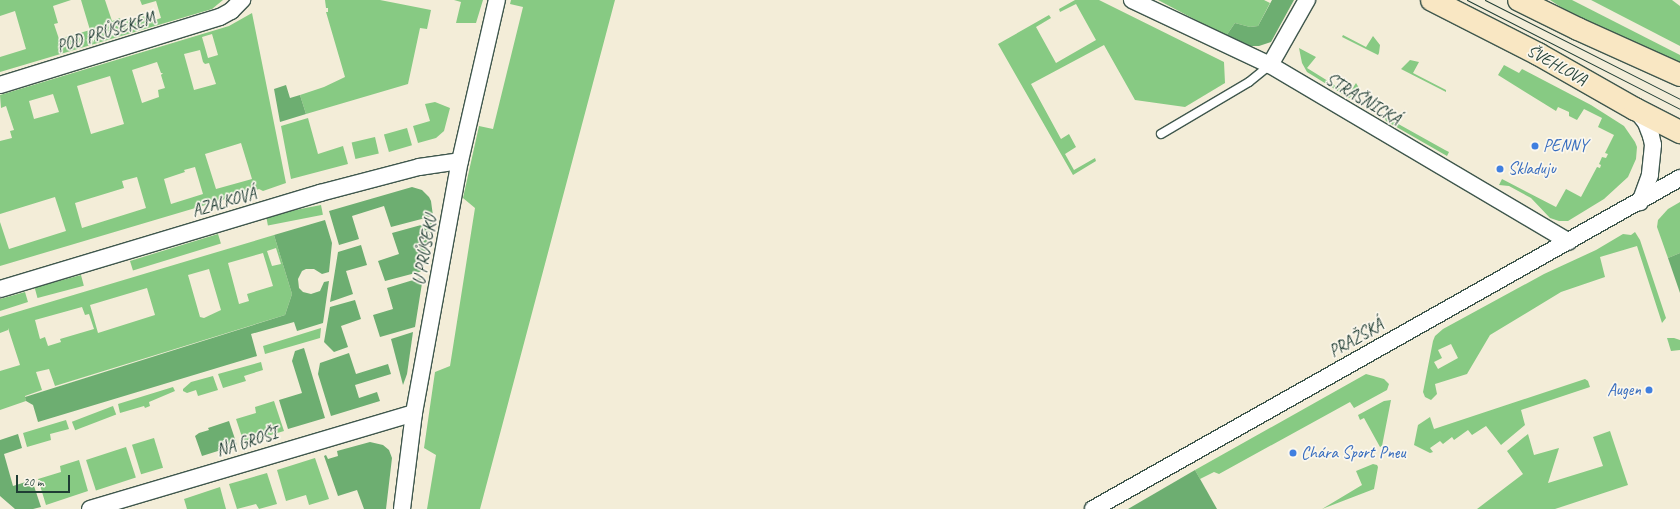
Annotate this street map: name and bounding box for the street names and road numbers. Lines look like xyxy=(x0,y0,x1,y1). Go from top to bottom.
street label: POD PRŮSEKEM xyxy=(55,7,157,57)
street label: ŠVEHLOVA xyxy=(1523,40,1591,90)
street label: STRAŠNICKÁ xyxy=(1322,69,1404,129)
street label: AZALKOVÁ xyxy=(190,183,258,221)
street label: U PRŮSEKU xyxy=(409,213,441,287)
street label: PRAŽSKÁ xyxy=(1325,314,1387,362)
street label: NA GROŠI xyxy=(214,423,280,461)

